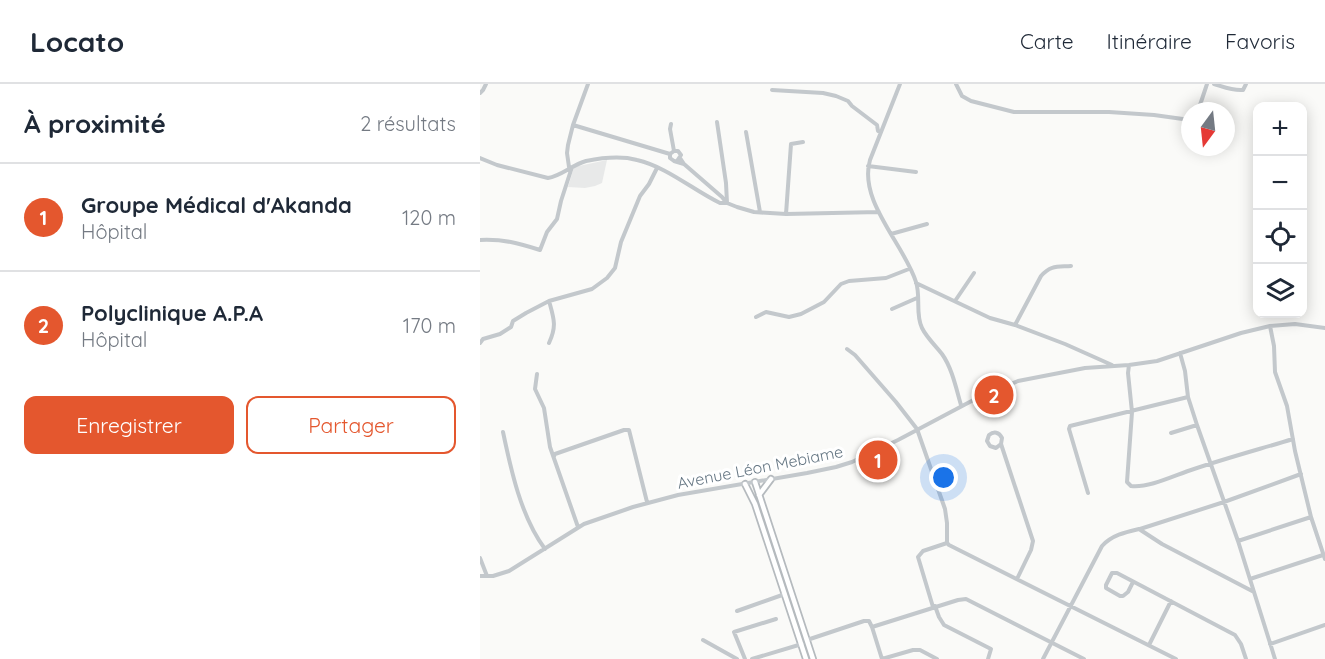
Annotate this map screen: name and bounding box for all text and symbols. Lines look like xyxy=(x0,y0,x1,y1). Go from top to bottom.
text: Locato xyxy=(30,24,124,59)
text: Carte xyxy=(1020,28,1074,54)
text: Itinéraire xyxy=(1107,28,1192,54)
text: Favoris xyxy=(1225,28,1295,54)
north arrow xyxy=(1181,102,1235,156)
map controls xyxy=(1253,102,1307,318)
button: + xyxy=(1253,102,1307,156)
text: À proximité xyxy=(24,107,166,140)
text: 2 résultats xyxy=(360,111,456,136)
button: − xyxy=(1253,156,1307,210)
text: Groupe Médical d'Akanda xyxy=(81,191,352,219)
text: 1 xyxy=(40,205,47,230)
text: 120 m xyxy=(402,205,456,230)
button: locate xyxy=(1253,210,1307,264)
text: Hôpital xyxy=(81,219,147,244)
button: layers xyxy=(1253,264,1307,318)
text: Polyclinique A.P.A xyxy=(81,299,263,327)
text: 2 xyxy=(38,313,49,338)
text: 170 m xyxy=(403,313,456,338)
text: Hôpital xyxy=(81,327,147,352)
pin: 2 xyxy=(974,372,1014,418)
button: Enregistrer xyxy=(24,396,234,454)
button: Partager xyxy=(246,396,456,454)
pin: 1 xyxy=(858,438,898,482)
street label: Avenue Léon Mebiame xyxy=(675,441,845,493)
your location xyxy=(929,463,958,492)

